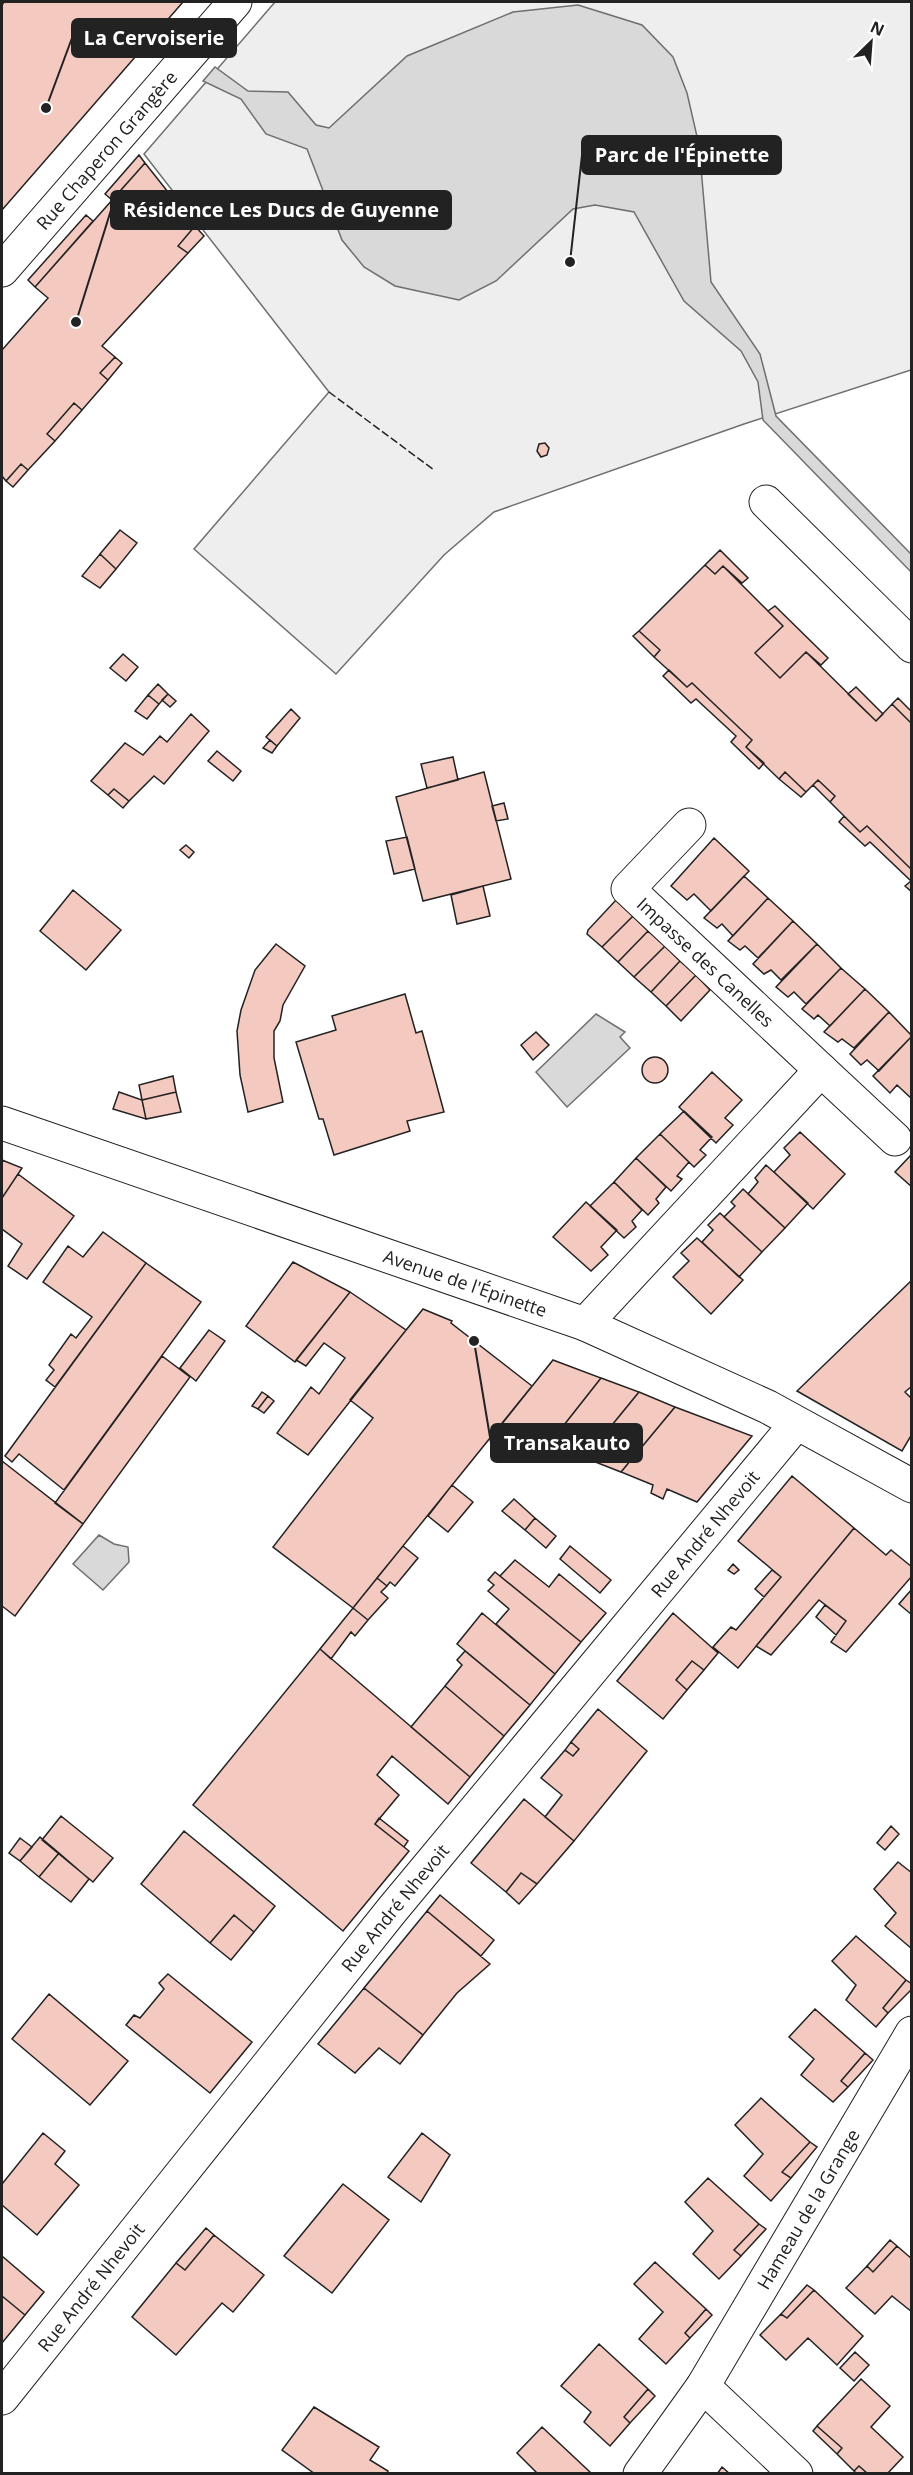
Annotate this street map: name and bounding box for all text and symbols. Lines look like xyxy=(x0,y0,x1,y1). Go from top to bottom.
north arrow xyxy=(841,12,901,72)
text: N xyxy=(867,16,888,41)
callout: La Cervoiserie xyxy=(72,19,236,57)
text: La Cervoiserie xyxy=(84,24,224,51)
street label: Rue Chaperon Grangère xyxy=(31,65,182,235)
callout: Parc de l'Épinette xyxy=(582,136,781,174)
text: Parc de l'Épinette xyxy=(595,141,769,168)
callout: Résidence Les Ducs de Guyenne xyxy=(111,191,451,229)
text: Résidence Les Ducs de Guyenne xyxy=(123,196,439,223)
street label: Impasse des Canelles xyxy=(632,892,779,1032)
street label: Avenue de l'Épinette xyxy=(380,1243,550,1322)
callout: Transakauto xyxy=(491,1424,642,1462)
text: Transakauto xyxy=(504,1429,630,1456)
street label: Rue André Nhevoit xyxy=(645,1465,765,1602)
street label: Rue André Nhevoit xyxy=(335,1839,454,1977)
street label: Hameau de la Grange xyxy=(751,2124,865,2293)
street label: Rue André Nhevoit xyxy=(32,2218,149,2356)

